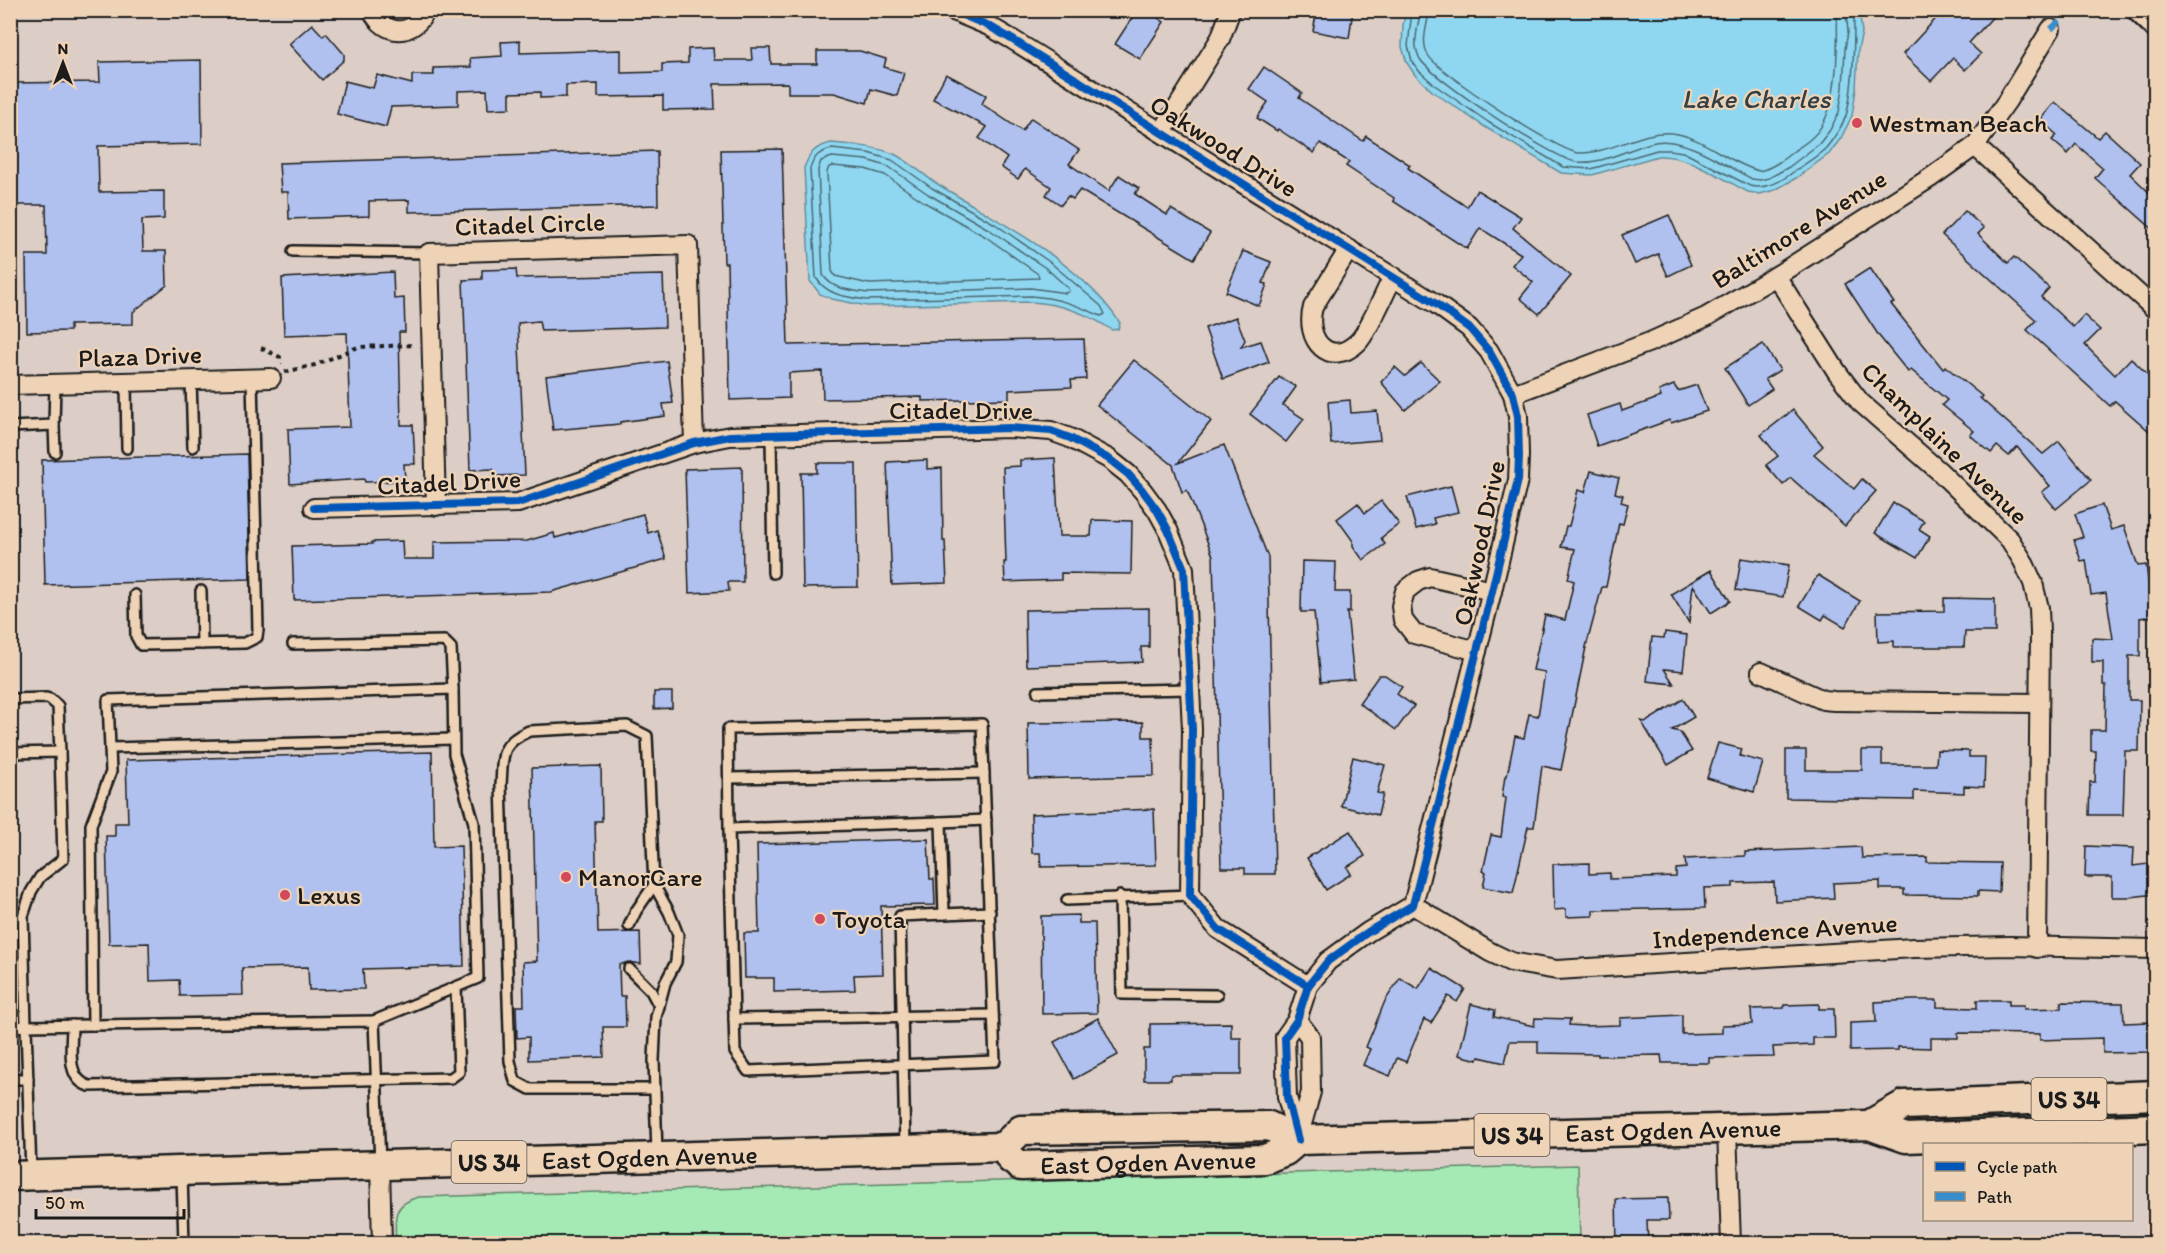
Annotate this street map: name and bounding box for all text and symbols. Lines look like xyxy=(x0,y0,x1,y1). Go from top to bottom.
north arrow xyxy=(33,33,93,93)
text: N xyxy=(58,39,68,58)
water label: Lake Charles xyxy=(1682,82,1831,115)
street label: Oakwood Drive xyxy=(1144,88,1304,204)
place label: Westman Beach xyxy=(1869,107,2048,139)
marker: Westman Beach xyxy=(1850,116,1864,130)
street label: Baltimore Avenue xyxy=(1706,162,1892,296)
street label: Citadel Circle xyxy=(454,205,606,243)
street label: Plaza Drive xyxy=(77,338,203,374)
street label: Champlaine Avenue xyxy=(1855,355,2035,531)
street label: Citadel Drive xyxy=(889,394,1033,426)
street label: Oakwood Drive xyxy=(1446,457,1512,629)
street label: Citadel Drive xyxy=(376,462,522,502)
place label: ManorCare xyxy=(578,861,703,893)
marker: ManorCare xyxy=(559,870,573,884)
place label: Lexus xyxy=(297,879,361,911)
marker: Lexus xyxy=(278,888,292,902)
place label: Toyota xyxy=(832,903,906,935)
street label: Independence Avenue xyxy=(1651,906,1899,956)
marker: Toyota xyxy=(813,912,827,926)
road number: US 34 xyxy=(2032,1078,2106,1120)
street label: East Ogden Avenue xyxy=(1565,1111,1782,1149)
road number: US 34 xyxy=(1474,1114,1550,1156)
street label: East Ogden Avenue xyxy=(541,1138,758,1176)
road number: US 34 xyxy=(452,1141,526,1183)
street label: East Ogden Avenue xyxy=(1040,1143,1257,1181)
legend xyxy=(1923,1143,2133,1221)
text: Cycle path xyxy=(1977,1156,2058,1178)
scale bar xyxy=(36,1182,184,1220)
text: Path xyxy=(1977,1186,2012,1208)
text: 50 m xyxy=(45,1192,85,1214)

